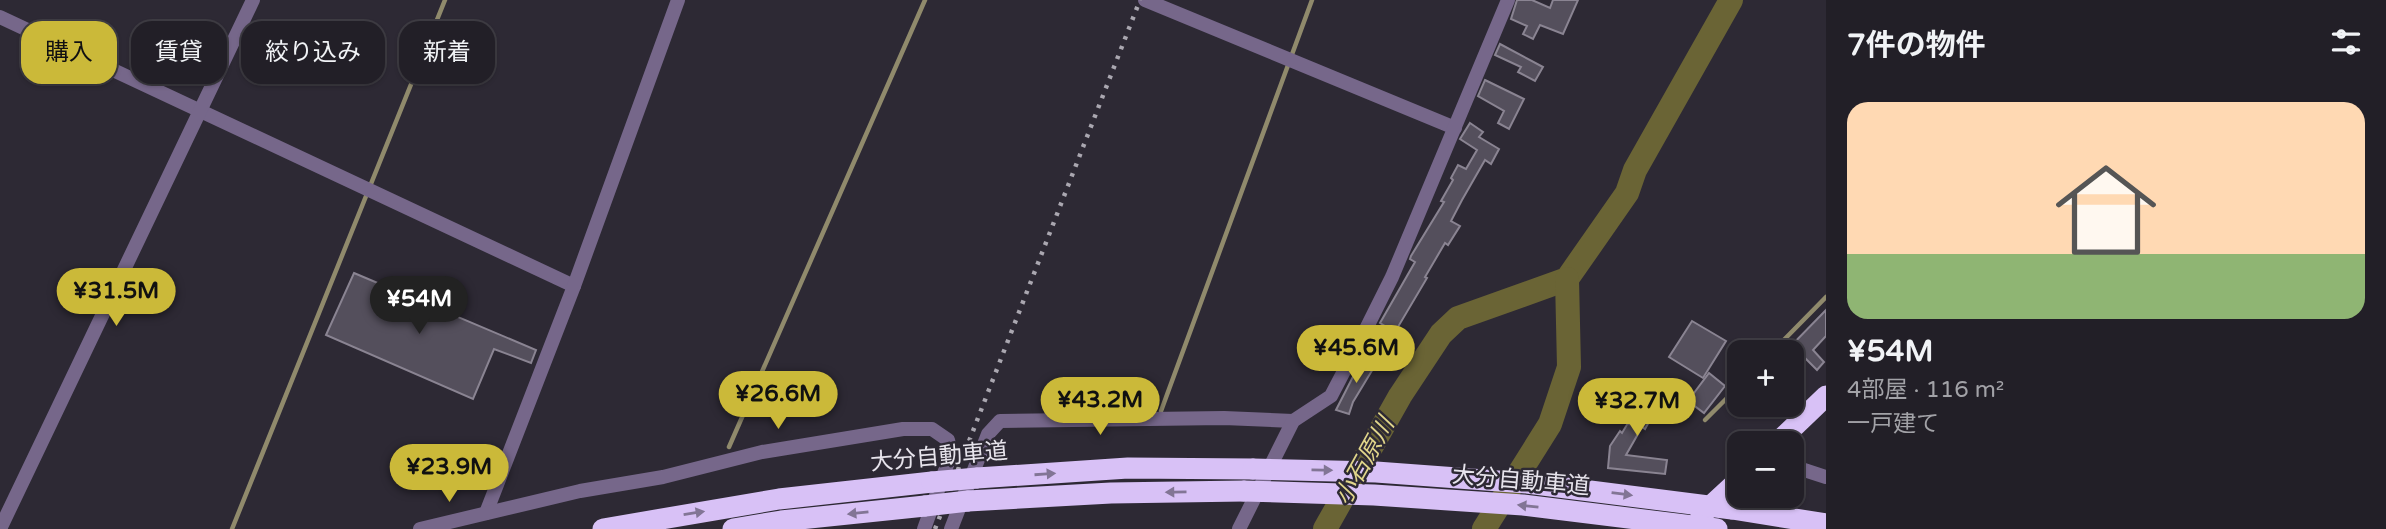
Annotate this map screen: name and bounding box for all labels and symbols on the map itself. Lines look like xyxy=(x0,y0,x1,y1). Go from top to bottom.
pin: ¥31.5M xyxy=(59,268,173,328)
pin: ¥54M xyxy=(378,276,460,336)
pin: ¥45.6M xyxy=(1299,326,1413,385)
pin: ¥26.6M xyxy=(721,372,835,431)
pin: ¥43.2M xyxy=(1043,378,1157,437)
pin: ¥32.7M xyxy=(1580,378,1694,438)
water label: 小石原川 xyxy=(1328,410,1402,510)
street label: 大分自動車道 xyxy=(869,437,1009,477)
pin: ¥23.9M xyxy=(392,444,506,504)
street label: 大分自動車道 xyxy=(1451,461,1591,501)
one-way arrow xyxy=(1311,465,1333,476)
one-way arrow xyxy=(1034,468,1056,479)
one-way arrow xyxy=(1165,486,1187,498)
one-way arrow xyxy=(1611,488,1633,499)
one-way arrow xyxy=(1516,500,1538,511)
one-way arrow xyxy=(683,507,705,518)
one-way arrow xyxy=(846,507,868,518)

